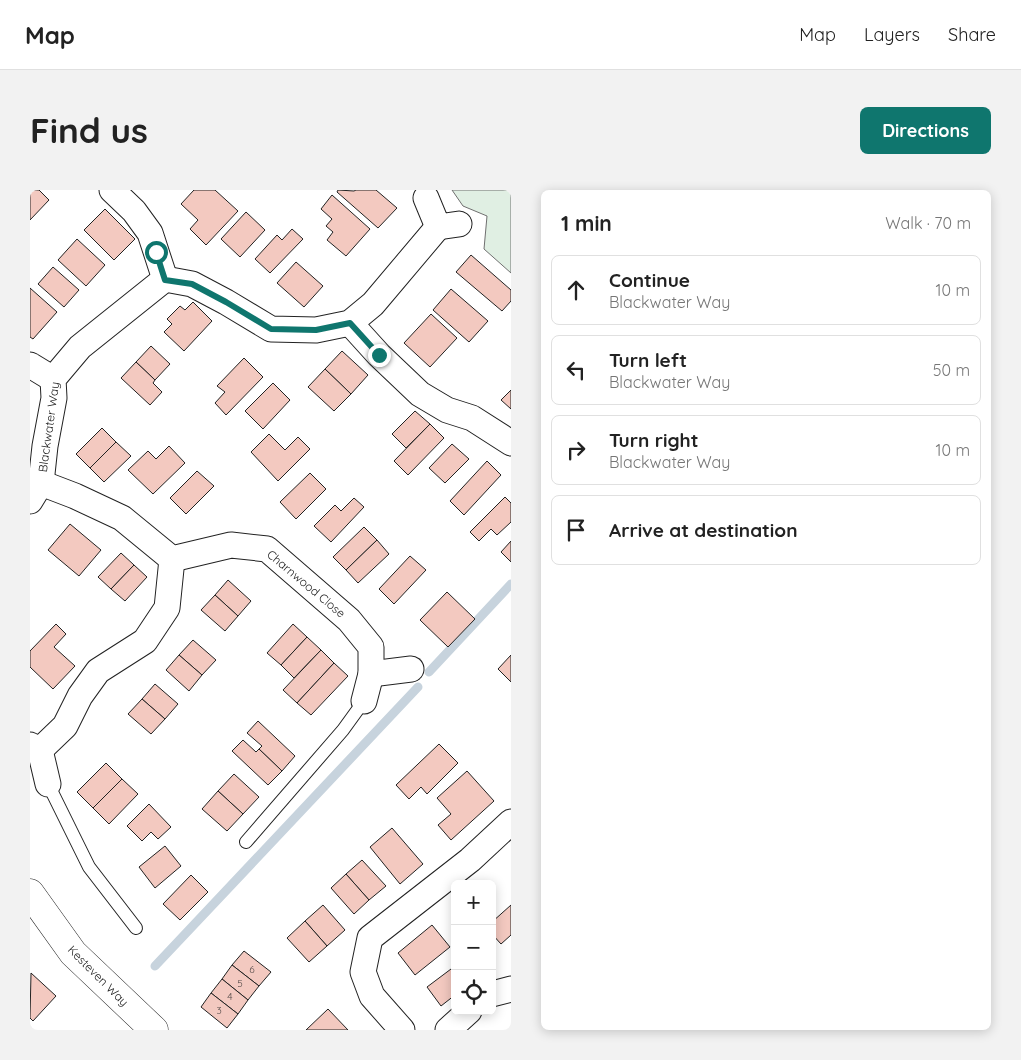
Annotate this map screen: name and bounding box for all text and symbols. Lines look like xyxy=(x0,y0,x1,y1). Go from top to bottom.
text: Map xyxy=(25,20,75,50)
text: Map xyxy=(799,23,836,46)
text: Layers xyxy=(864,23,920,46)
text: Share xyxy=(948,23,996,46)
button: Directions xyxy=(860,107,991,154)
text: Find us xyxy=(30,108,148,152)
text: 1 min xyxy=(561,210,612,236)
text: Walk · 70 m xyxy=(885,213,971,233)
route start xyxy=(145,241,168,264)
text: Continue xyxy=(609,268,690,292)
icon: ahead xyxy=(562,276,590,304)
text: 10 m xyxy=(936,280,970,300)
text: Blackwater Way xyxy=(609,292,730,312)
route end xyxy=(368,344,391,367)
text: Turn left xyxy=(609,348,687,372)
icon: left xyxy=(562,356,590,384)
text: 50 m xyxy=(933,360,970,380)
text: Blackwater Way xyxy=(609,372,730,392)
street label: Blackwater Way xyxy=(35,381,62,473)
text: Turn right xyxy=(609,428,698,452)
icon: right xyxy=(562,436,590,464)
text: 10 m xyxy=(936,440,970,460)
text: Blackwater Way xyxy=(609,452,730,472)
icon: arrive xyxy=(562,516,590,544)
text: Arrive at destination xyxy=(609,518,798,542)
street label: Charnwood Close xyxy=(264,546,349,621)
map controls xyxy=(451,880,496,1015)
button: + xyxy=(451,880,496,925)
button: − xyxy=(451,925,496,970)
street label: Kesteven Way xyxy=(65,942,132,1009)
house number: 6 xyxy=(249,963,255,976)
button: locate xyxy=(451,970,496,1015)
house number: 5 xyxy=(237,977,243,990)
house number: 4 xyxy=(227,990,233,1003)
house number: 3 xyxy=(216,1004,222,1017)

